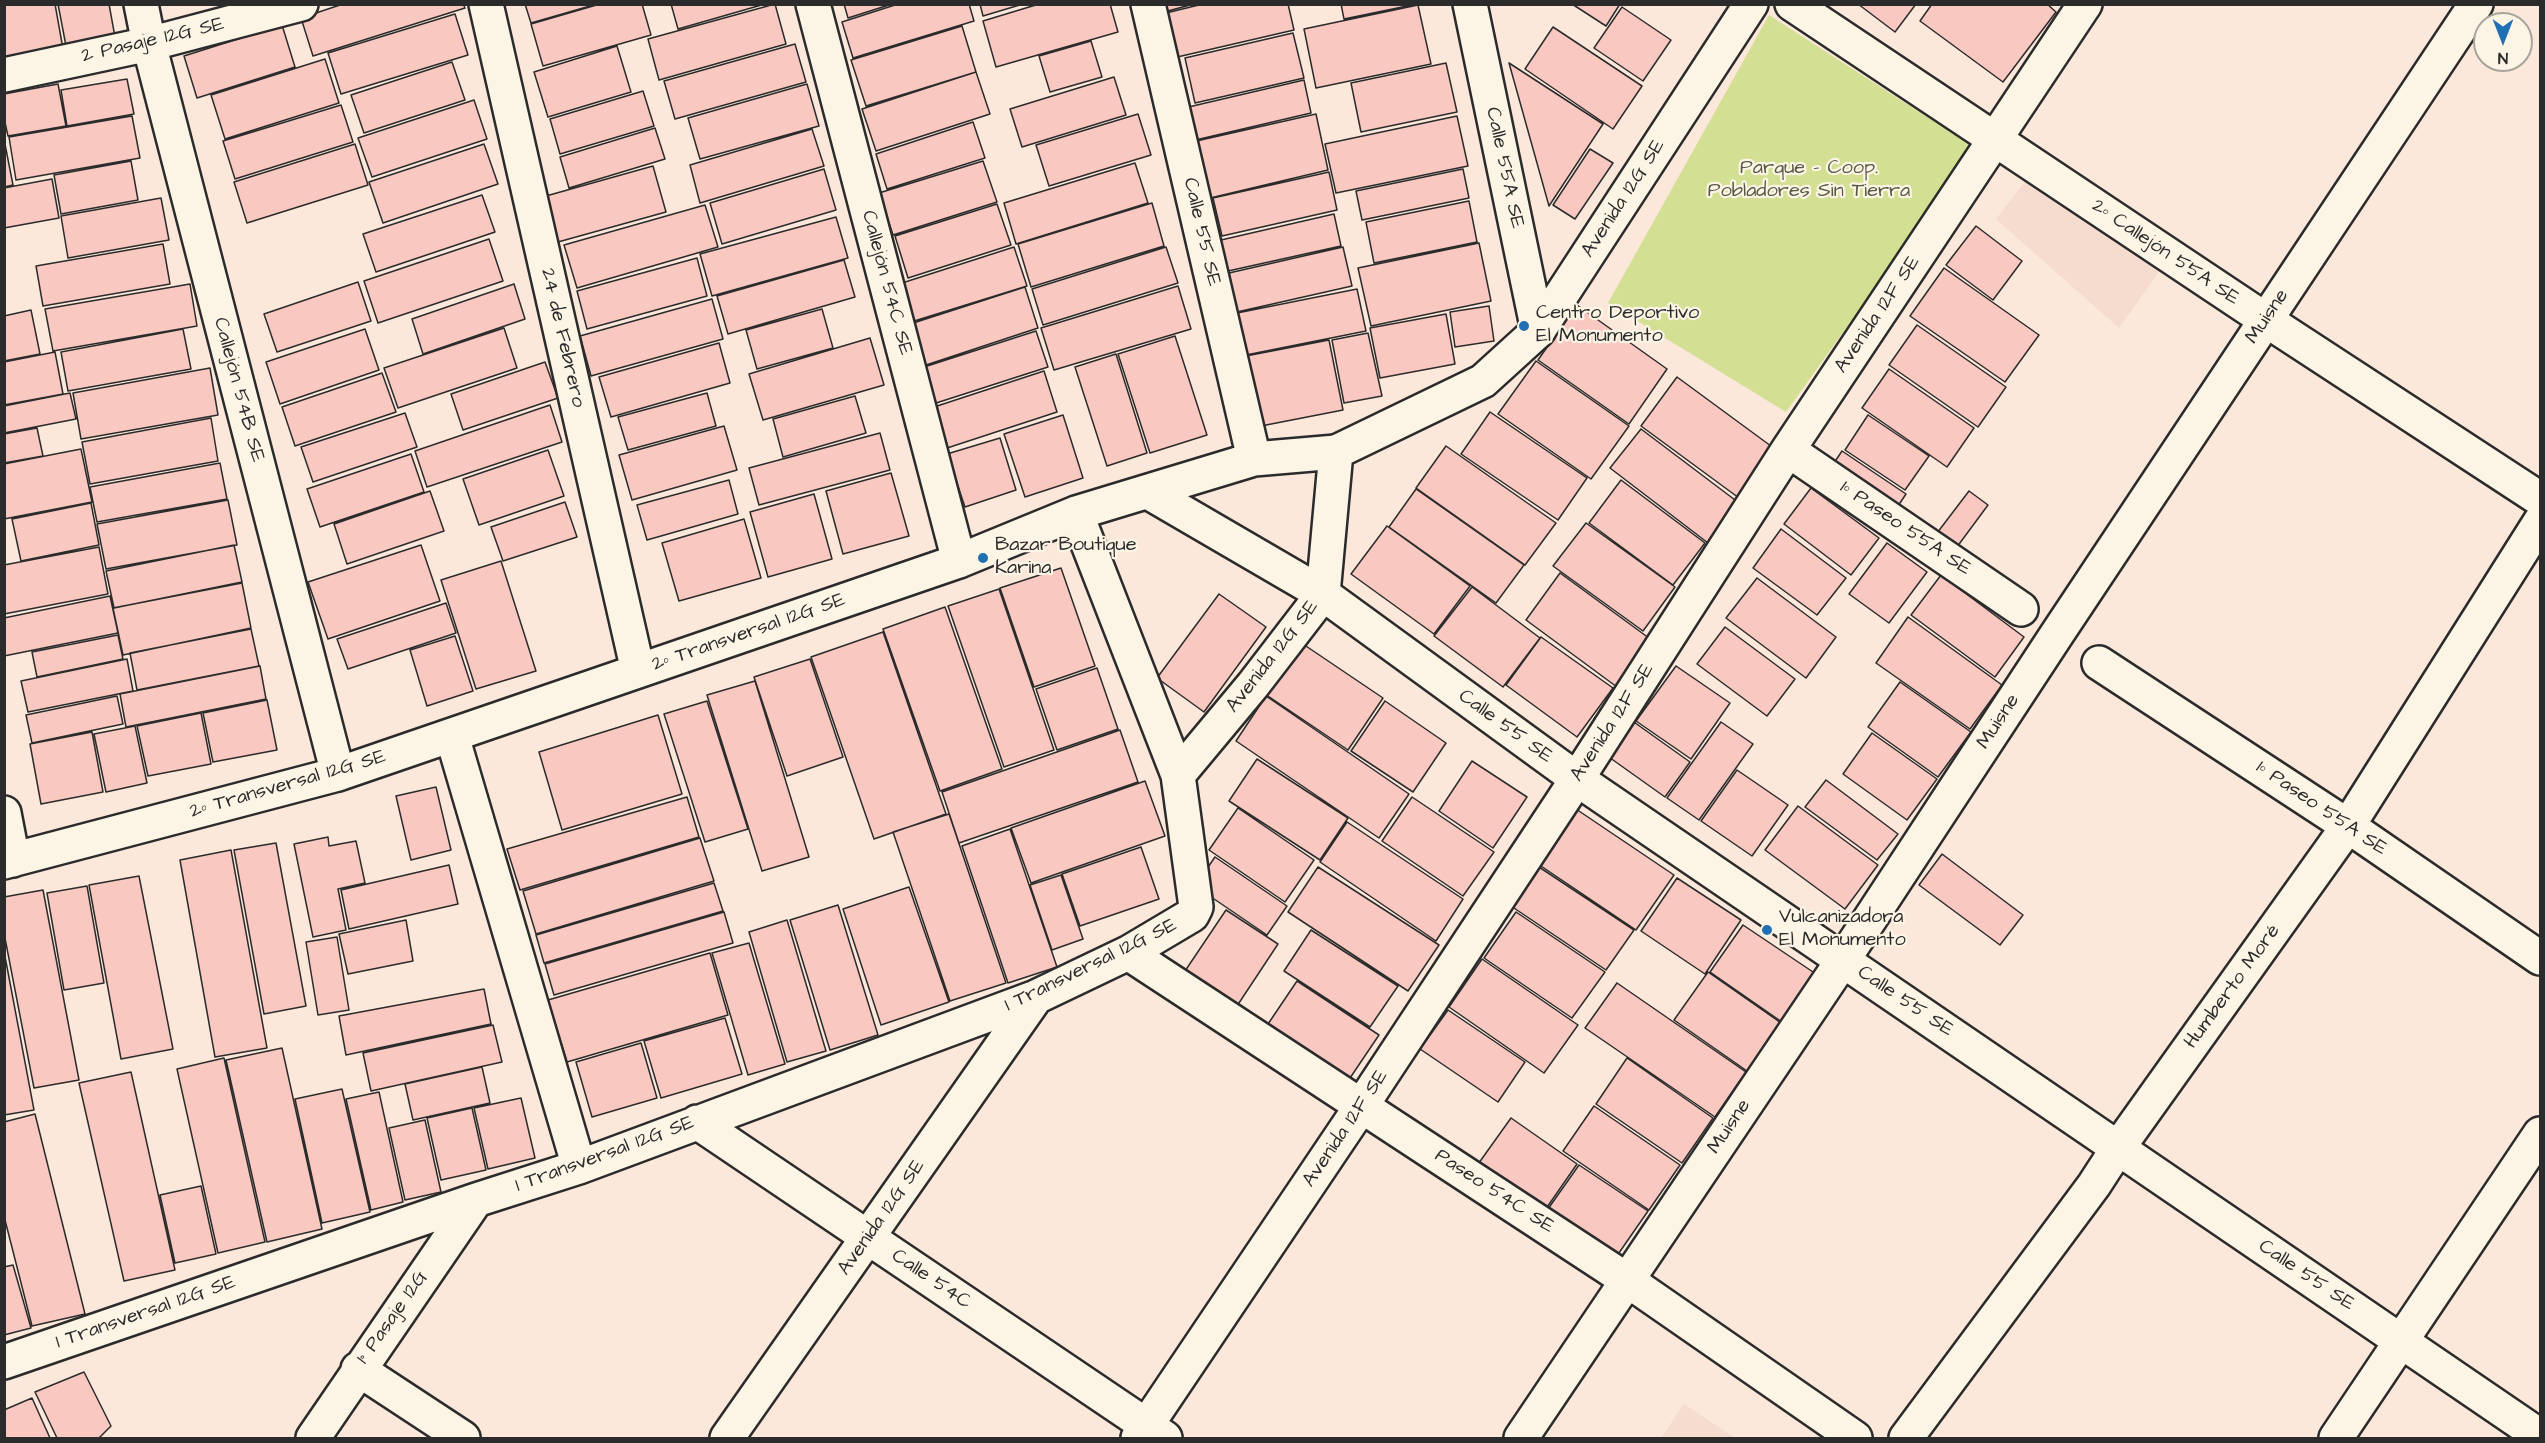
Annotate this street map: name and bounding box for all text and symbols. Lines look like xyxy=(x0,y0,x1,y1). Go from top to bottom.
north arrow xyxy=(2473,12,2533,72)
street label: 2 Pasaje 12G SE xyxy=(79,13,227,69)
text: N xyxy=(2498,47,2508,69)
street label: Calle 55A SE xyxy=(1479,105,1529,231)
street label: Avenida 12G SE xyxy=(1577,135,1671,263)
park label: Parque - Coop. Pobladores Sin Tierra xyxy=(1708,157,1910,204)
street label: Calle 55 SE xyxy=(1177,175,1225,289)
street label: 2º Callejón 55A SE xyxy=(2087,195,2243,311)
street label: Callejón 54C SE xyxy=(855,208,917,358)
street label: Avenida 12F SE xyxy=(1830,252,1926,378)
street label: 24 de Febrero xyxy=(534,266,590,410)
street label: Muisne xyxy=(2241,285,2295,349)
place label: Centro Deportivo El Monumento xyxy=(1536,302,1699,349)
street label: Callejón 54B SE xyxy=(207,315,269,465)
marker: Centro Deportivo El Monumento xyxy=(1517,319,1531,333)
street label: 1º Paseo 55A SE xyxy=(1835,476,1975,582)
place label: Bazar Boutique Karina xyxy=(995,534,1137,581)
marker: Bazar Boutique Karina xyxy=(976,551,990,565)
street label: 2º Transversal 12G SE xyxy=(649,589,849,677)
street label: Avenida 12G SE xyxy=(1222,596,1324,718)
street label: Avenida 12F SE xyxy=(1566,659,1660,787)
street label: Calle 55 SE xyxy=(1453,685,1557,769)
street label: Muisne xyxy=(1972,690,2026,754)
street label: 2º Transversal 12G SE xyxy=(187,746,389,824)
street label: 1º Paseo 55A SE xyxy=(2251,756,2391,862)
place label: Vulcanizadora El Monumento xyxy=(1779,906,1906,953)
street label: 1 Transversal 12G SE xyxy=(1001,914,1181,1018)
street label: Humberto Moré xyxy=(2180,920,2286,1054)
marker: Vulcanizadora El Monumento xyxy=(1760,923,1774,937)
street label: Calle 55 SE xyxy=(1852,961,1958,1043)
street label: Avenida 12F SE xyxy=(1298,1066,1394,1192)
street label: Muisne xyxy=(1703,1095,1757,1159)
street label: 1 Transversal 12G SE xyxy=(512,1112,698,1198)
street label: Paseo 54C SE xyxy=(1430,1144,1558,1240)
street label: Avenida 12G SE xyxy=(833,1155,931,1281)
street label: Calle 55 SE xyxy=(2253,1235,2359,1317)
street label: Calle 54C xyxy=(886,1245,976,1315)
street label: 1° Pasaje 12G xyxy=(352,1267,434,1369)
street label: 1 Transversal 12G SE xyxy=(53,1271,239,1355)

